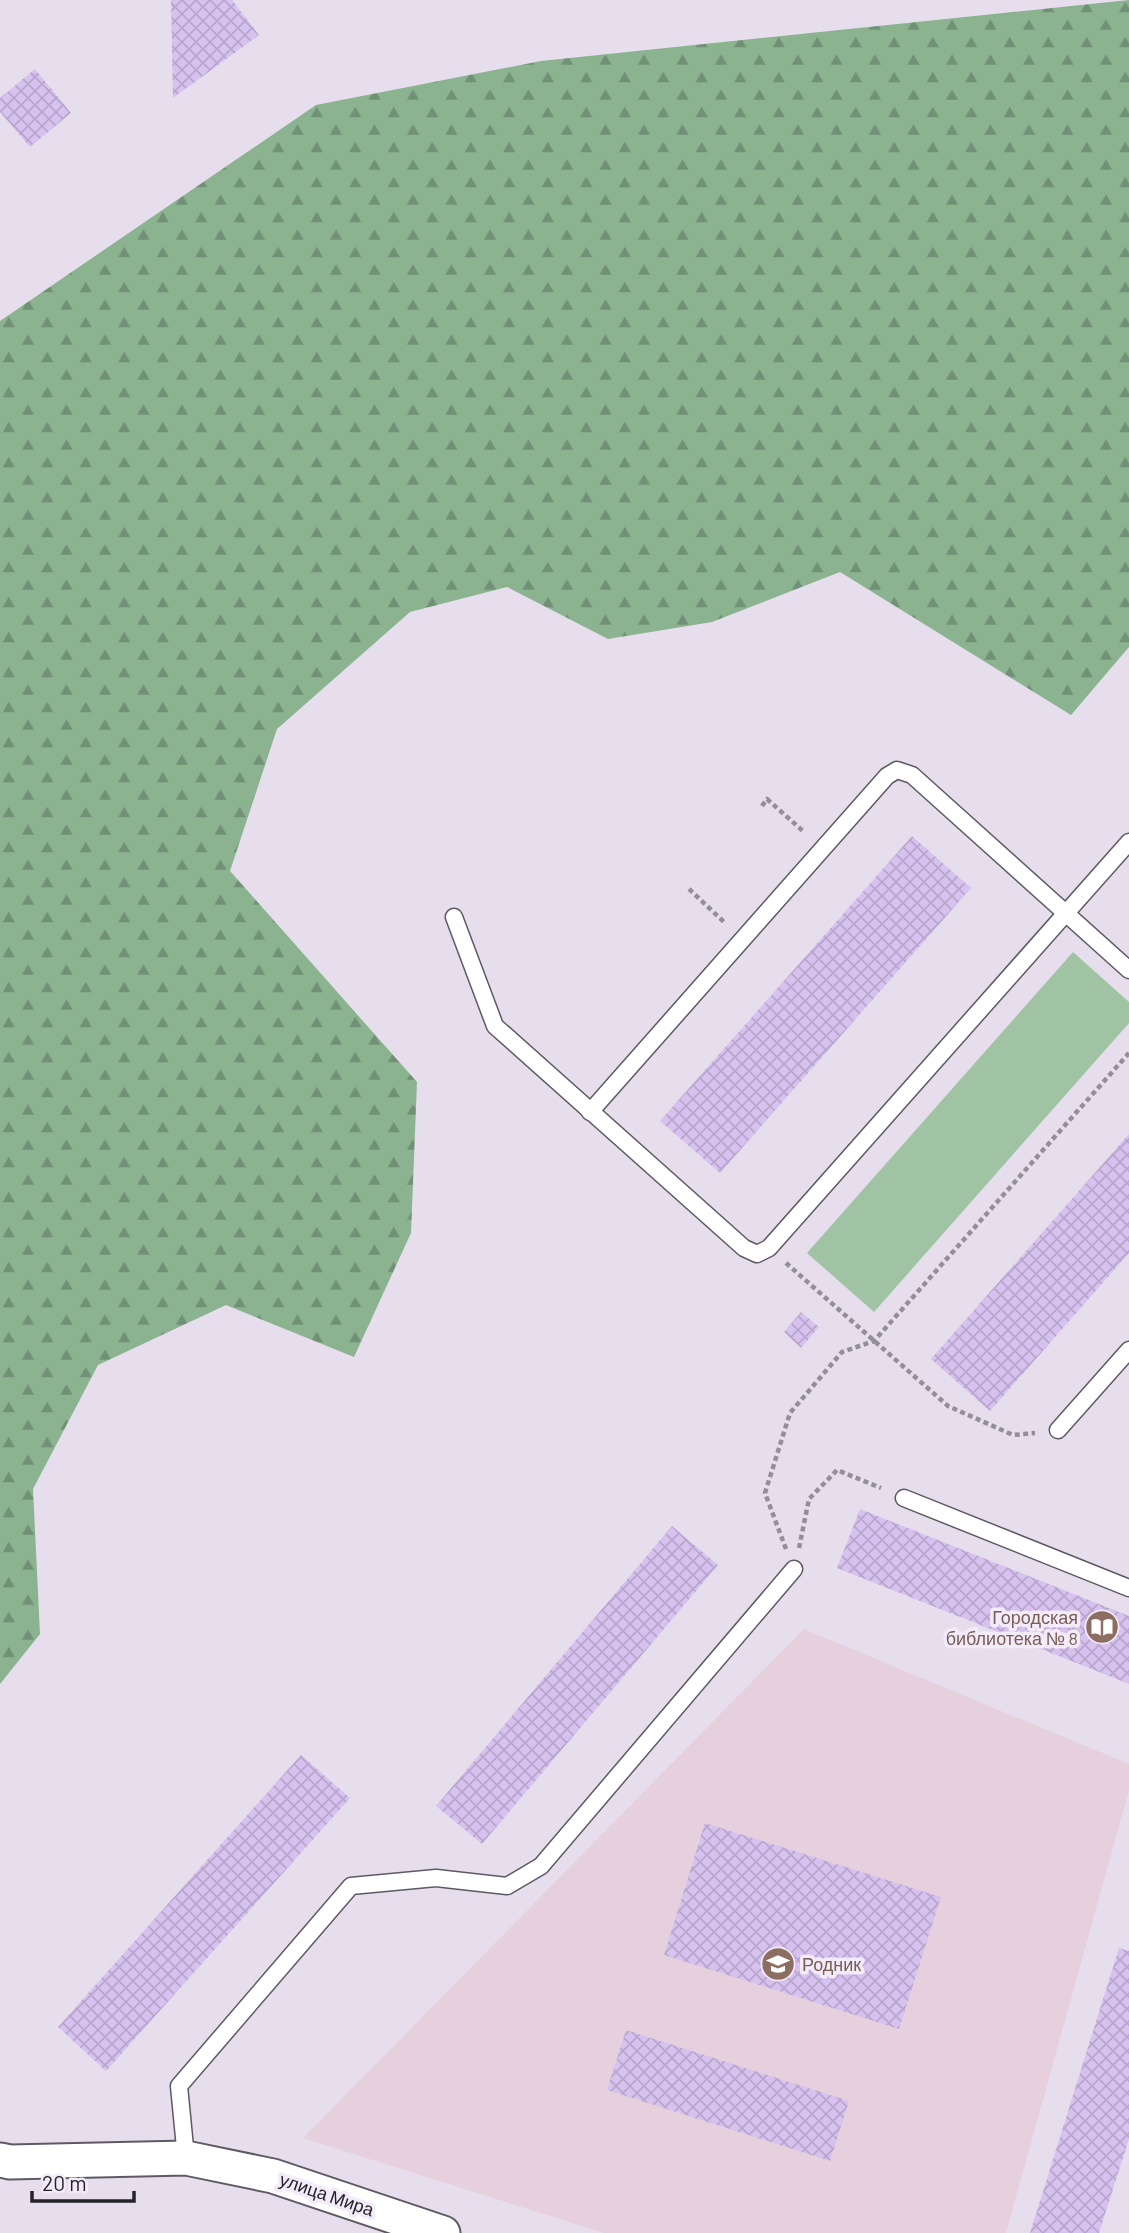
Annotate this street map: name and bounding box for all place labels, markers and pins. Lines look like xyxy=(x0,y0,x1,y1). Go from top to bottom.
place label: Городская библиотека № 8 xyxy=(946,1606,1078,1649)
library icon: Городская библиотека № 8 xyxy=(1083,1608,1121,1646)
school or university icon: Родник xyxy=(759,1945,797,1983)
place label: Родник xyxy=(802,1953,861,1975)

